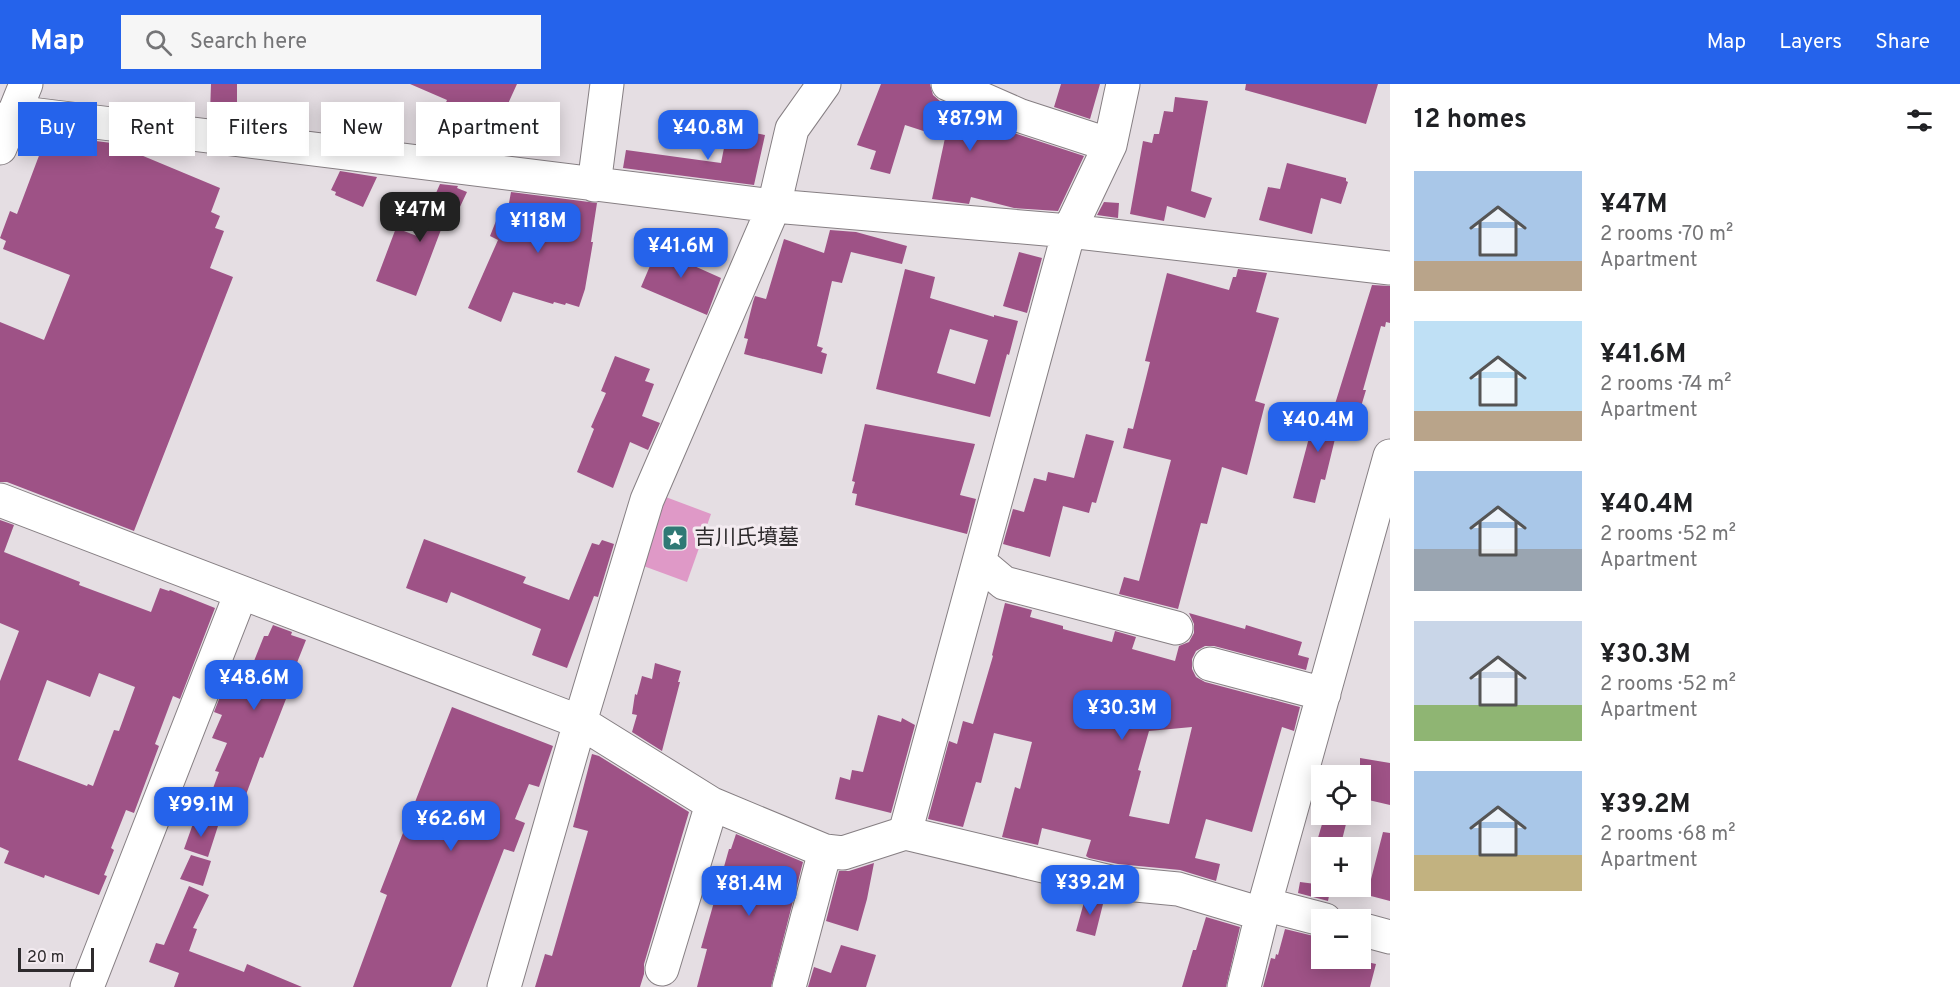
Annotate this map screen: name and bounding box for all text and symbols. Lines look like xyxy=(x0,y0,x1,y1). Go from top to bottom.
search box xyxy=(121,15,541,69)
text: Map xyxy=(30,24,85,60)
icon: search xyxy=(142,26,175,59)
text: Search here xyxy=(190,29,307,56)
text: Map xyxy=(1707,29,1746,56)
text: Layers xyxy=(1779,29,1842,56)
text: Share xyxy=(1875,29,1930,56)
pin: ¥87.9M xyxy=(921,101,1019,152)
chip: Buy xyxy=(18,102,97,156)
chip: Rent xyxy=(109,102,195,156)
chip: Filters xyxy=(207,102,309,156)
chip: New xyxy=(321,102,404,156)
chip: Apartment xyxy=(416,102,560,156)
text: 12 homes xyxy=(1414,104,1527,137)
icon: filters xyxy=(1903,104,1936,137)
text: ¥87.9M xyxy=(937,107,1003,133)
pin: ¥40.8M xyxy=(659,110,757,161)
text: ¥40.8M xyxy=(672,116,744,142)
text: ¥47M xyxy=(1600,189,1667,222)
pin: ¥47M xyxy=(384,192,456,243)
icon: home xyxy=(1462,195,1534,267)
text: ¥47M xyxy=(394,198,446,224)
pin: ¥118M xyxy=(496,203,580,254)
text: ¥118M xyxy=(510,209,566,235)
text: 2 rooms · 70 m² xyxy=(1600,222,1733,248)
pin: ¥41.6M xyxy=(632,228,730,279)
text: ¥41.6M xyxy=(648,234,714,260)
text: Apartment xyxy=(1600,248,1698,274)
text: ¥41.6M xyxy=(1600,339,1686,372)
icon: home xyxy=(1462,345,1534,417)
text: 2 rooms · 74 m² xyxy=(1600,372,1731,398)
text: Apartment xyxy=(1600,398,1698,424)
pin: ¥40.4M xyxy=(1269,402,1367,453)
text: ¥40.4M xyxy=(1282,408,1354,434)
text: ¥40.4M xyxy=(1600,489,1694,522)
icon: home xyxy=(1462,495,1534,567)
text: 2 rooms · 52 m² xyxy=(1600,522,1736,548)
place icon: 吉川氏墳墓 xyxy=(660,523,690,553)
place label: 吉川氏墳墓 xyxy=(694,525,799,552)
text: Apartment xyxy=(1600,548,1698,574)
text: ¥30.3M xyxy=(1600,639,1691,672)
icon: home xyxy=(1462,645,1534,717)
pin: ¥48.6M xyxy=(205,660,303,711)
text: ¥48.6M xyxy=(219,666,289,692)
text: 2 rooms · 52 m² xyxy=(1600,672,1736,698)
pin: ¥30.3M xyxy=(1073,690,1171,741)
text: ¥30.3M xyxy=(1087,696,1157,722)
text: Apartment xyxy=(1600,698,1698,724)
map controls xyxy=(1311,765,1371,969)
button: locate xyxy=(1311,765,1371,825)
pin: ¥99.1M xyxy=(152,787,250,838)
text: ¥39.2M xyxy=(1600,789,1691,822)
text: ¥99.1M xyxy=(168,793,234,819)
icon: home xyxy=(1462,795,1534,867)
pin: ¥62.6M xyxy=(402,801,500,852)
text: ¥62.6M xyxy=(416,807,486,833)
text: 2 rooms · 68 m² xyxy=(1600,822,1736,848)
button: + xyxy=(1311,837,1371,897)
text: Apartment xyxy=(1600,848,1698,874)
pin: ¥39.2M xyxy=(1041,865,1139,916)
pin: ¥81.4M xyxy=(700,866,798,917)
text: ¥39.2M xyxy=(1055,871,1125,897)
text: ¥81.4M xyxy=(716,872,782,898)
button: − xyxy=(1311,909,1371,969)
scale bar xyxy=(18,945,94,972)
text: 20 m xyxy=(27,948,64,968)

